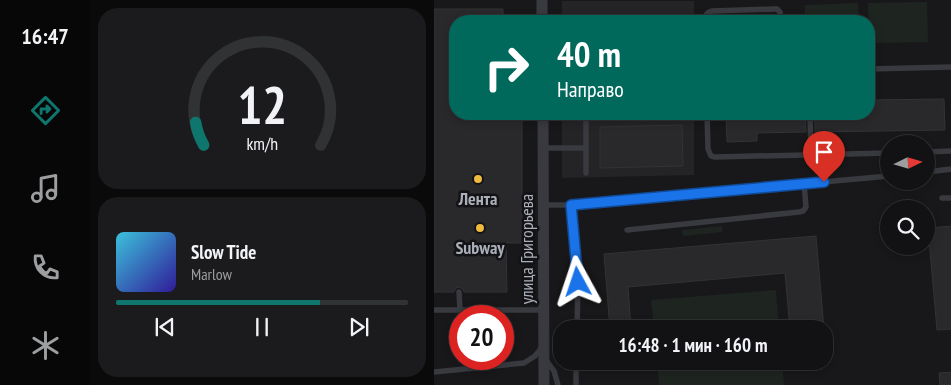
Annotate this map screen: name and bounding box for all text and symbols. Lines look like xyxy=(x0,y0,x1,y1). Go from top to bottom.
text: 16:47 xyxy=(21,22,69,50)
text: 40 m xyxy=(557,31,621,77)
icon: right xyxy=(474,35,539,100)
text: 12 xyxy=(237,71,287,138)
text: Направо xyxy=(557,75,624,103)
icon: directions xyxy=(28,93,63,128)
pin xyxy=(803,131,845,182)
text: km/h xyxy=(246,132,278,155)
north arrow xyxy=(880,135,935,190)
map controls xyxy=(880,135,935,255)
icon: arrive xyxy=(810,138,838,166)
icon: music xyxy=(28,171,63,206)
marker: Лента xyxy=(472,173,484,185)
place label: Лента xyxy=(458,187,497,210)
street label: улица Григорьева xyxy=(515,194,538,304)
button: search xyxy=(880,200,935,255)
marker: Subway xyxy=(474,222,486,234)
place label: Subway xyxy=(455,236,505,259)
text: Slow Tide xyxy=(191,240,256,264)
icon: phone xyxy=(28,250,63,285)
position arrow xyxy=(551,255,603,307)
text: Marlow xyxy=(191,264,232,284)
speed limit sign: 20 xyxy=(449,305,514,370)
icon: previous xyxy=(151,313,179,341)
icon: pause xyxy=(248,313,276,341)
icon: next xyxy=(345,313,373,341)
icon: climate xyxy=(28,328,63,363)
text: 16:48 · 1 мин · 160 m xyxy=(619,333,767,357)

